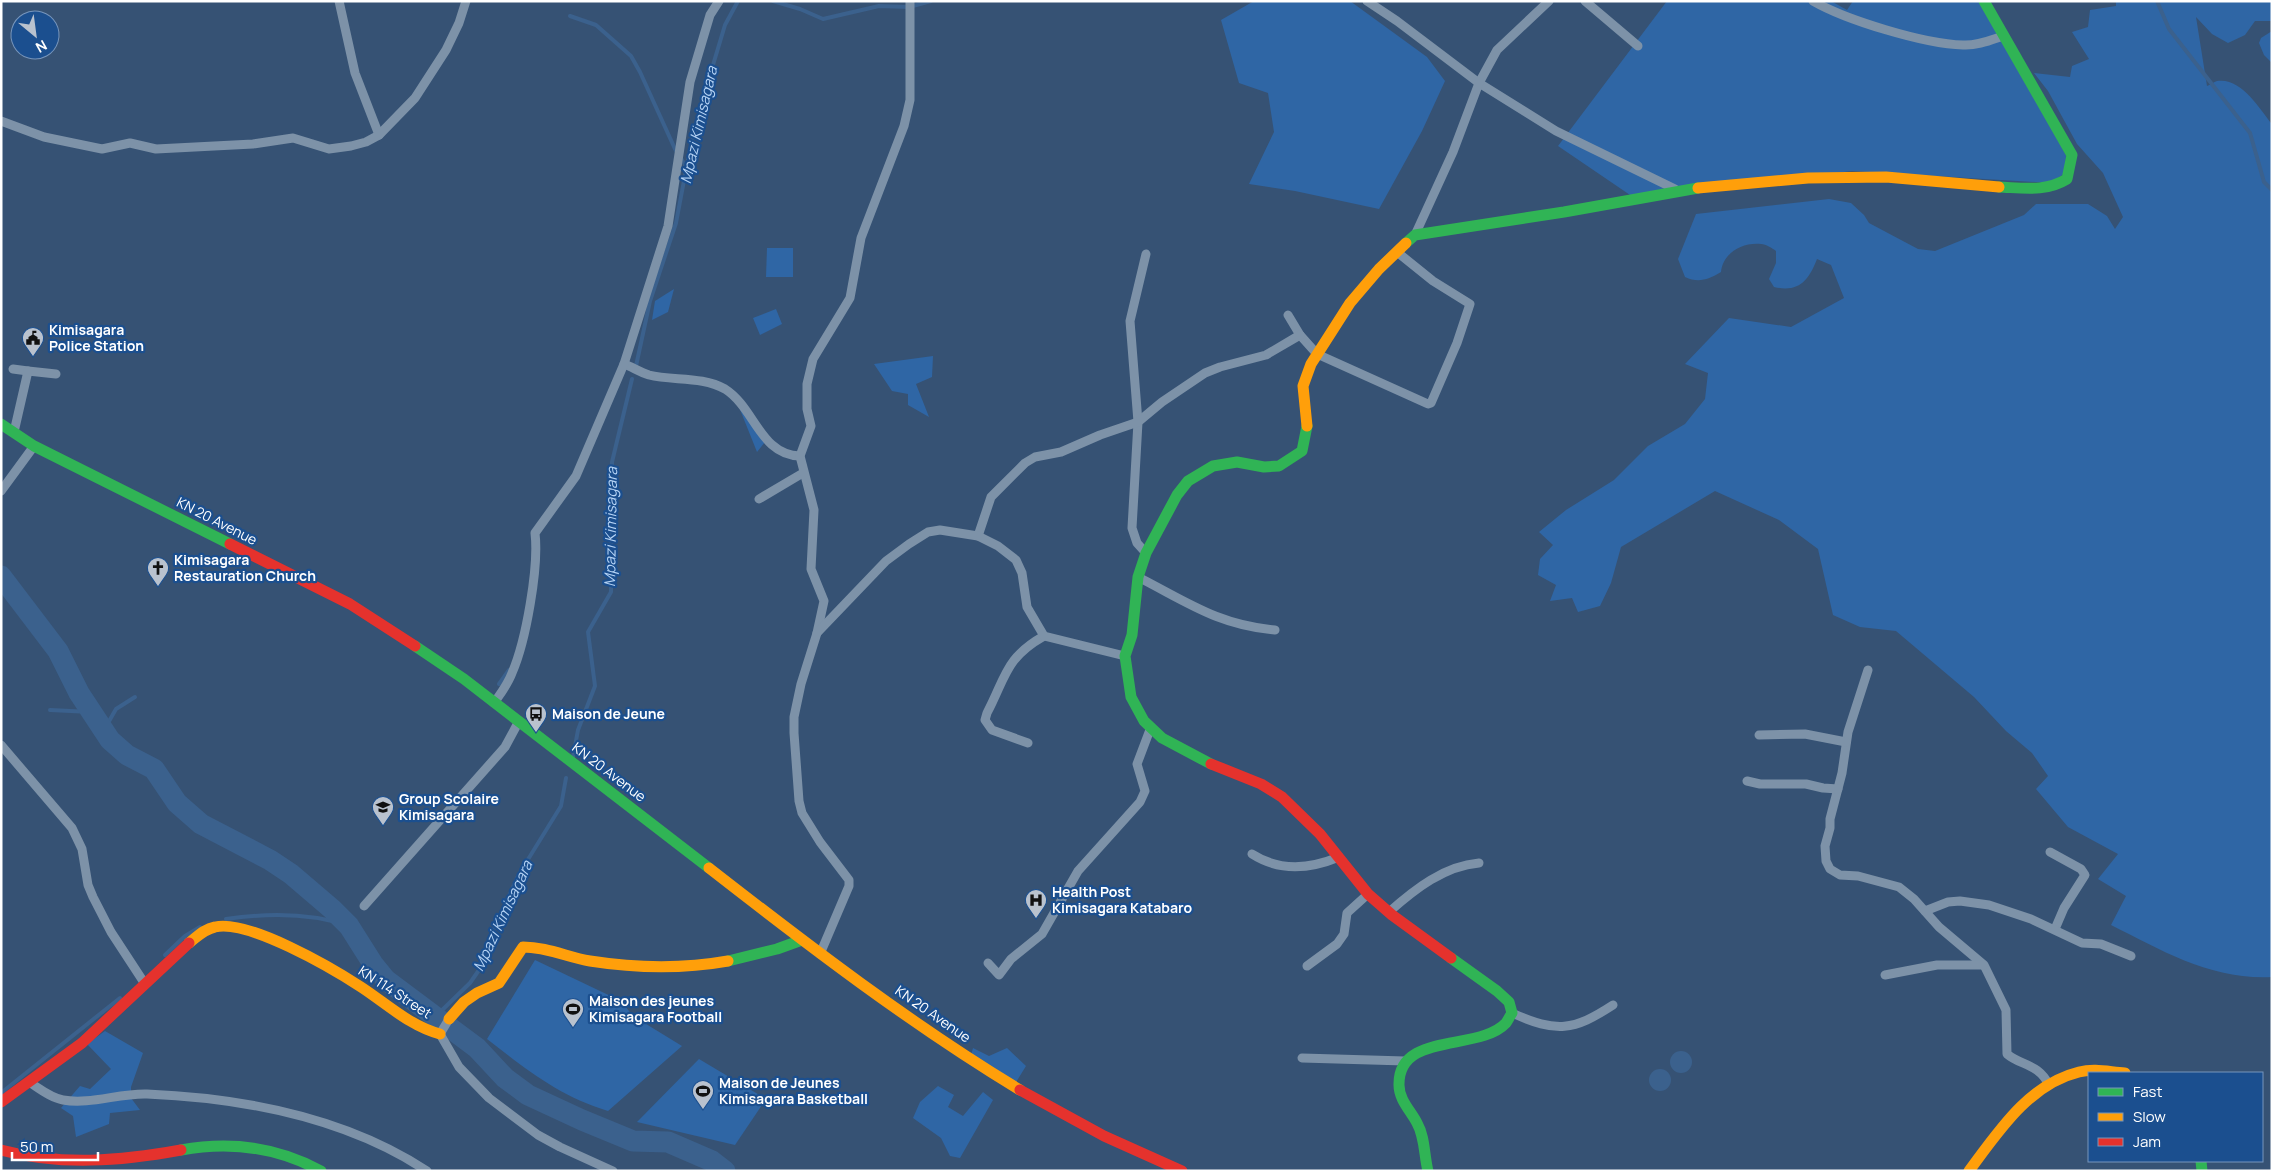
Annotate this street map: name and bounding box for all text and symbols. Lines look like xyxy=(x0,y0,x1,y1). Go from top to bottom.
north arrow xyxy=(10,10,60,60)
text: N xyxy=(33,36,51,58)
water label: Mpazi Kimisagara xyxy=(675,64,722,186)
place label: Kimisagara Police Station xyxy=(49,320,144,355)
public building icon: Kimisagara Police Station xyxy=(21,326,45,357)
water label: Mpazi Kimisagara xyxy=(599,466,622,587)
street label: KN 20 Avenue xyxy=(174,492,261,549)
place label: Kimisagara Restauration Church xyxy=(174,550,316,585)
church icon: Kimisagara Restauration Church xyxy=(146,556,170,587)
bus stop icon: Maison de Jeune xyxy=(524,702,548,733)
place label: Maison de Jeune xyxy=(552,704,665,723)
street label: KN 20 Avenue xyxy=(568,738,650,806)
place label: Group Scolaire Kimisagara xyxy=(399,789,499,824)
school or university icon: Group Scolaire Kimisagara xyxy=(371,795,395,826)
water label: Mpazi Kimisagara xyxy=(468,856,538,974)
place label: Health Post Kimisagara Katabaro xyxy=(1052,882,1192,917)
hospital icon: Health Post Kimisagara Katabaro xyxy=(1024,888,1048,919)
street label: KN 114 Street xyxy=(355,961,436,1023)
street label: KN 20 Avenue xyxy=(892,981,975,1047)
place label: Maison des jeunes Kimisagara Football xyxy=(589,991,722,1026)
sports icon: Maison des jeunes Kimisagara Football xyxy=(561,997,585,1028)
legend xyxy=(2088,1072,2263,1162)
place label: Maison de Jeunes Kimisagara Basketball xyxy=(719,1073,868,1108)
sports icon: Maison de Jeunes Kimisagara Basketball xyxy=(691,1079,715,1110)
text: Fast xyxy=(2133,1081,2162,1102)
text: Slow xyxy=(2133,1106,2166,1127)
scale bar xyxy=(12,1130,99,1162)
text: Jam xyxy=(2133,1131,2161,1152)
text: 50 m xyxy=(20,1136,54,1157)

